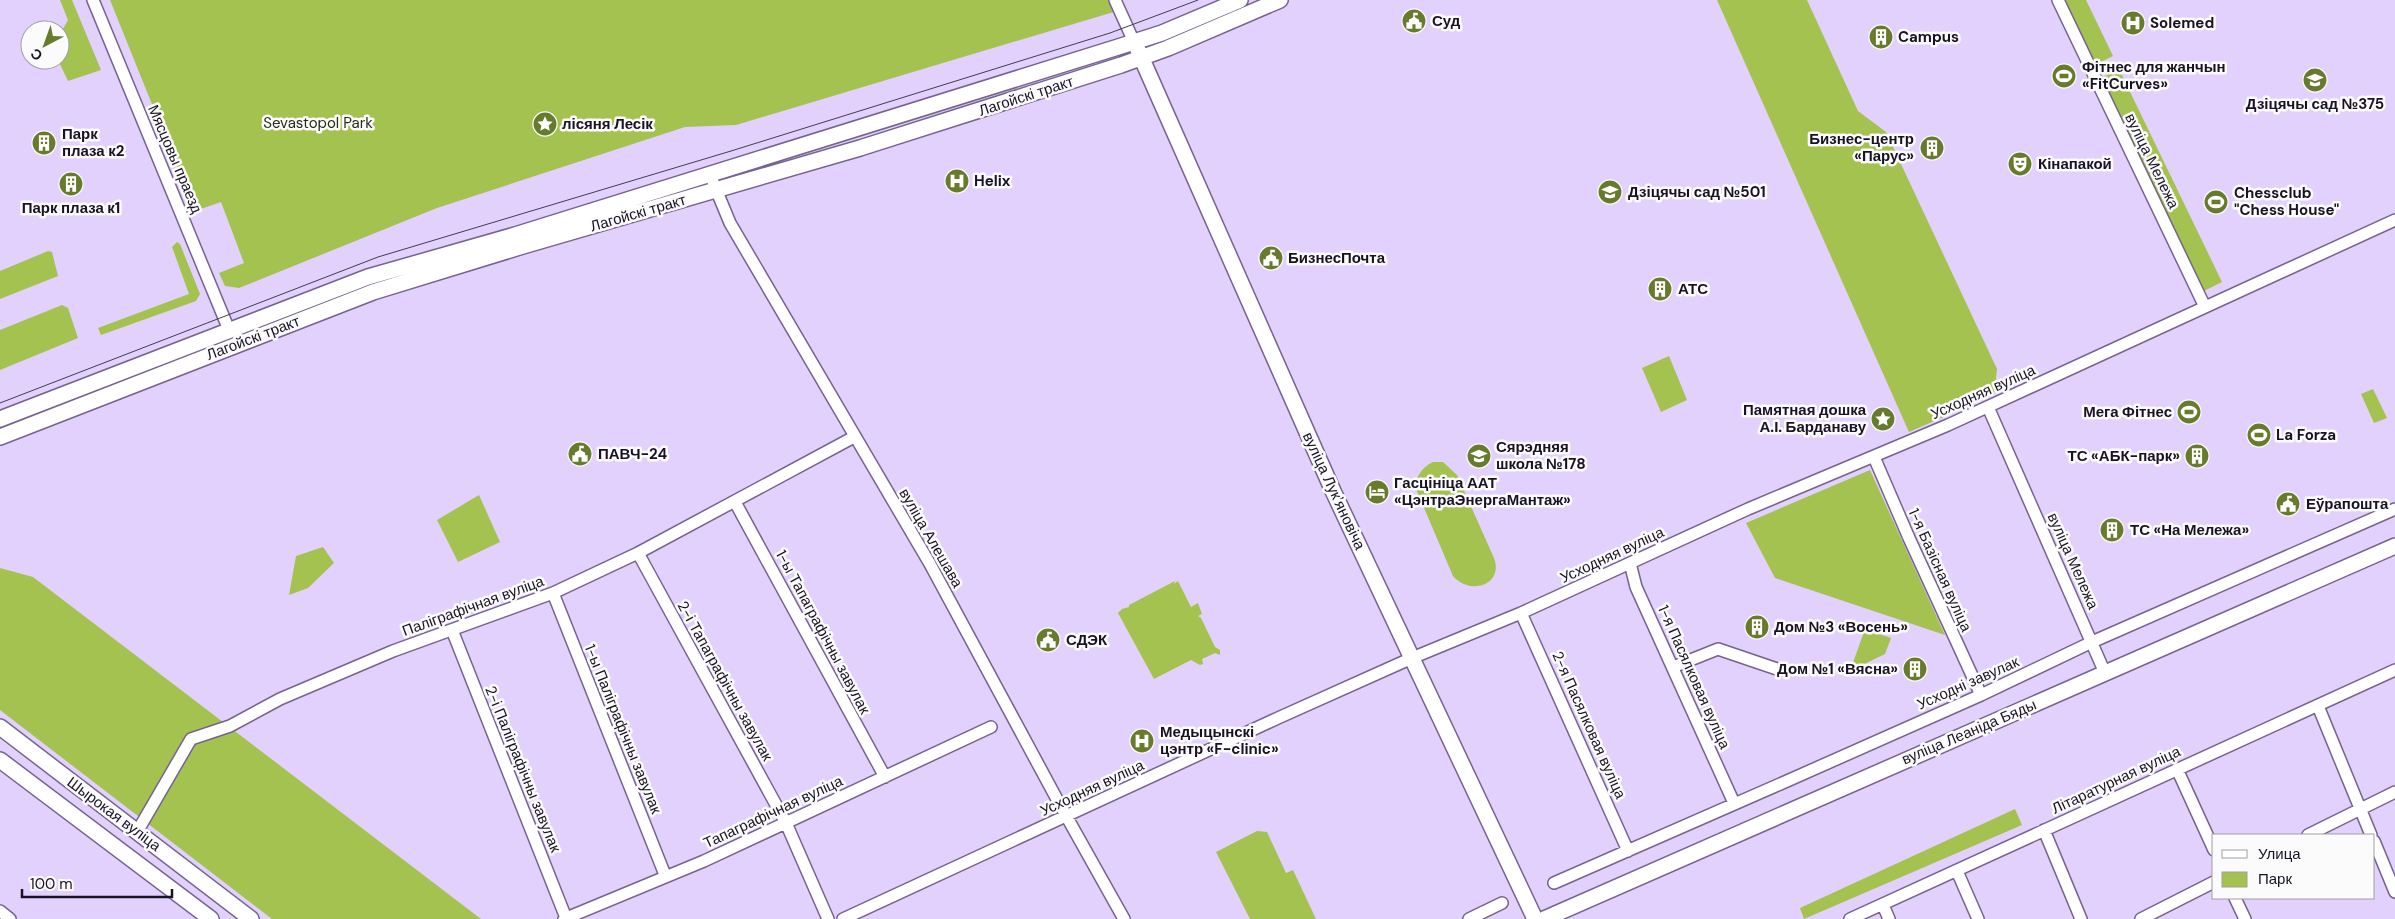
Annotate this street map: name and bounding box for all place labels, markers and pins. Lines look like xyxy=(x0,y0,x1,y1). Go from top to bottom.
public building icon: Суд xyxy=(1401,8,1427,34)
hospital icon: Solemed xyxy=(2120,10,2146,36)
place label: Суд xyxy=(1432,11,1461,31)
place label: Solemed xyxy=(2150,13,2214,33)
building icon: Campus xyxy=(1868,24,1894,50)
place label: Campus xyxy=(1898,27,1959,47)
place label: Фітнес для жанчын «FitCurves» xyxy=(2082,57,2226,94)
sports icon: Фітнес для жанчын «FitCurves» xyxy=(2051,63,2077,89)
school or university icon: Дзіцячы сад №375 xyxy=(2302,67,2328,93)
place label: Дзіцячы сад №375 xyxy=(2246,94,2384,114)
place icon: лісяня Лесік xyxy=(532,111,558,137)
place label: лісяня Лесік xyxy=(562,114,653,134)
place label: Парк плаза к2 xyxy=(62,124,125,161)
place label: Бизнес-центр «Парус» xyxy=(1809,129,1914,166)
building icon: Парк плаза к2 xyxy=(31,130,57,156)
building icon: Бизнес-центр «Парус» xyxy=(1919,135,1945,161)
theatre icon: Кінапакой xyxy=(2007,151,2033,177)
place label: Кінапакой xyxy=(2038,154,2112,174)
hospital icon: Helix xyxy=(944,168,970,194)
building icon: Парк плаза к1 xyxy=(58,171,84,197)
place label: Helix xyxy=(974,171,1011,191)
school or university icon: Дзіцячы сад №501 xyxy=(1597,179,1623,205)
place label: Дзіцячы сад №501 xyxy=(1628,182,1766,202)
place label: Chessclub "Chess House" xyxy=(2234,183,2339,220)
sports icon: Chessclub "Chess House" xyxy=(2203,189,2229,215)
place label: Парк плаза к1 xyxy=(22,198,120,218)
public building icon: БизнесПочта xyxy=(1258,245,1284,271)
place label: БизнесПочта xyxy=(1288,248,1386,268)
building icon: АТС xyxy=(1647,276,1673,302)
place label: АТС xyxy=(1678,279,1708,299)
sports icon: Мега Фітнес xyxy=(2176,399,2202,425)
place label: Памятная дошка А.І. Барданаву xyxy=(1743,400,1867,437)
place label: Мега Фітнес xyxy=(2083,402,2172,422)
place icon: Памятная дошка А.І. Барданаву xyxy=(1870,406,1896,432)
sports icon: La Forza xyxy=(2246,422,2272,448)
place label: La Forza xyxy=(2276,425,2336,445)
place label: Сярэдняя школа №178 xyxy=(1496,437,1586,474)
public building icon: ПАВЧ-24 xyxy=(567,441,593,467)
school or university icon: Сярэдняя школа №178 xyxy=(1466,443,1492,469)
building icon: ТС «АБК-парк» xyxy=(2184,443,2210,469)
place label: ПАВЧ-24 xyxy=(598,444,668,464)
place label: ТС «АБК-парк» xyxy=(2068,446,2180,466)
place label: Гасцініца ААТ «ЦэнтраЭнергаМантаж» xyxy=(1394,473,1571,510)
hotel icon: Гасцініца ААТ «ЦэнтраЭнергаМантаж» xyxy=(1364,479,1390,505)
public building icon: Еўрапошта xyxy=(2275,491,2301,517)
place label: Еўрапошта xyxy=(2306,494,2389,514)
building icon: ТС «На Мележа» xyxy=(2099,517,2125,543)
place label: ТС «На Мележа» xyxy=(2130,520,2249,540)
building icon: Дом №3 «Восень» xyxy=(1744,614,1770,640)
place label: Дом №3 «Восень» xyxy=(1774,617,1908,637)
public building icon: СДЭК xyxy=(1035,627,1061,653)
place label: СДЭК xyxy=(1066,630,1108,650)
building icon: Дом №1 «Вясна» xyxy=(1902,656,1928,682)
place label: Дом №1 «Вясна» xyxy=(1777,659,1898,679)
place label: Медыцынскі цэнтр «F-clinic» xyxy=(1160,722,1279,759)
hospital icon: Медыцынскі цэнтр «F-clinic» xyxy=(1129,728,1155,754)

